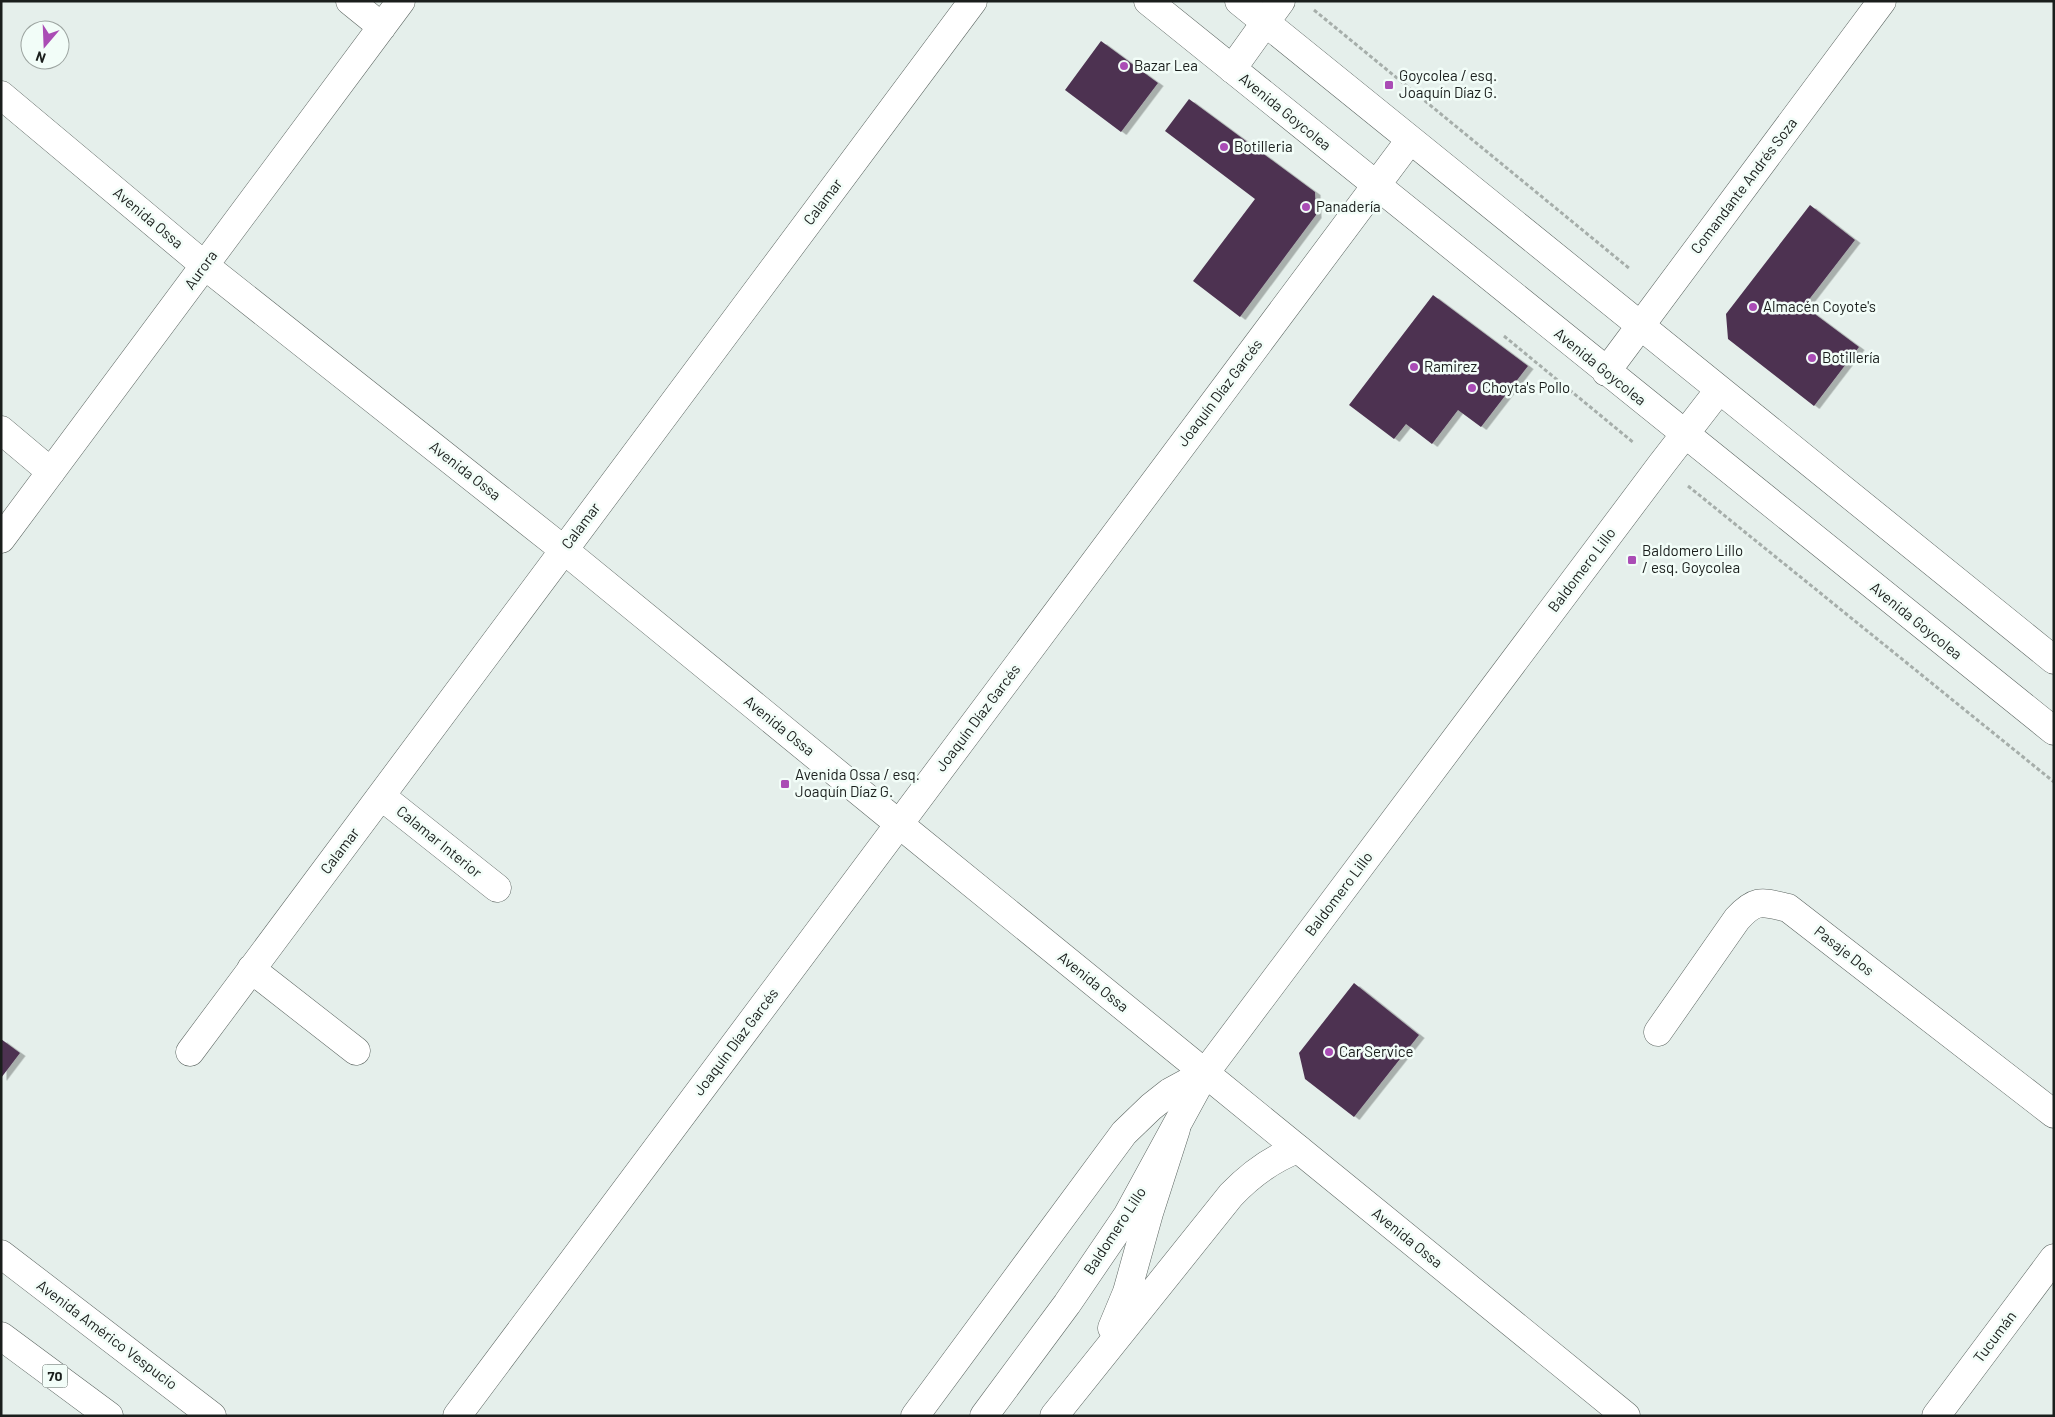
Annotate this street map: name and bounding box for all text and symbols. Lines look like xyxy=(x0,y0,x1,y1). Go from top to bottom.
north arrow xyxy=(20,20,70,70)
text: N xyxy=(33,48,48,67)
place label: Bazar Lea xyxy=(1134,56,1198,74)
marker: Bazar Lea xyxy=(1118,60,1130,72)
place label: Goycolea / esq. Joaquín Díaz G. xyxy=(1399,66,1497,101)
street label: Avenida Goycolea xyxy=(1236,69,1335,154)
marker: Goycolea / esq. Joaquín Díaz G. xyxy=(1383,79,1395,91)
street label: Comandante Andrés Soza xyxy=(1686,114,1800,257)
place label: Botilleria xyxy=(1234,137,1293,155)
marker: Botilleria xyxy=(1218,141,1230,153)
street label: Calamar xyxy=(799,174,846,228)
street label: Avenida Ossa xyxy=(110,183,187,252)
place label: Panadería xyxy=(1316,197,1381,215)
marker: Panadería xyxy=(1300,201,1312,213)
street label: Aurora xyxy=(180,246,220,292)
place label: Almacén Coyote's xyxy=(1763,297,1876,315)
marker: Almacén Coyote's xyxy=(1747,301,1759,313)
street label: Avenida Goycolea xyxy=(1551,324,1650,409)
street label: Joaquín Díaz Garcés xyxy=(1173,335,1265,450)
place label: Botillería xyxy=(1822,348,1880,366)
marker: Botillería xyxy=(1806,352,1818,364)
place label: Ramirez xyxy=(1424,357,1477,375)
marker: Ramirez xyxy=(1408,361,1420,373)
place label: Choyta's Pollo xyxy=(1482,378,1570,396)
marker: Choyta's Pollo xyxy=(1466,382,1478,394)
street label: Avenida Ossa xyxy=(426,437,505,504)
street label: Calamar xyxy=(557,498,604,552)
street label: Baldomero Lillo xyxy=(1544,524,1619,615)
place label: Baldomero Lillo / esq. Goycolea xyxy=(1642,541,1743,576)
marker: Baldomero Lillo / esq. Goycolea xyxy=(1626,554,1638,566)
street label: Avenida Goycolea xyxy=(1867,578,1966,663)
street label: Joaquín Díaz Garcés xyxy=(931,660,1023,775)
street label: Avenida Ossa xyxy=(741,691,819,759)
place label: Avenida Ossa / esq. Joaquín Díaz G. xyxy=(795,765,920,800)
marker: Avenida Ossa / esq. Joaquín Díaz G. xyxy=(779,778,791,790)
street label: Calamar Interior xyxy=(393,801,486,881)
street label: Calamar xyxy=(316,823,363,877)
street label: Baldomero Lillo xyxy=(1301,848,1376,939)
street label: Pasaje Dos xyxy=(1811,921,1878,979)
street label: Avenida Ossa xyxy=(1055,947,1133,1015)
street label: Joaquín Díaz Garcés xyxy=(689,984,781,1099)
place label: Car Service xyxy=(1339,1042,1413,1060)
marker: Car Service xyxy=(1323,1046,1335,1058)
street label: Baldomero Lillo xyxy=(1079,1183,1149,1278)
street label: Avenida Ossa xyxy=(1369,1203,1447,1271)
street label: Avenida Américo Vespucio xyxy=(34,1275,181,1393)
street label: Tucumán xyxy=(1969,1307,2019,1366)
road number: 70 xyxy=(42,1364,68,1388)

